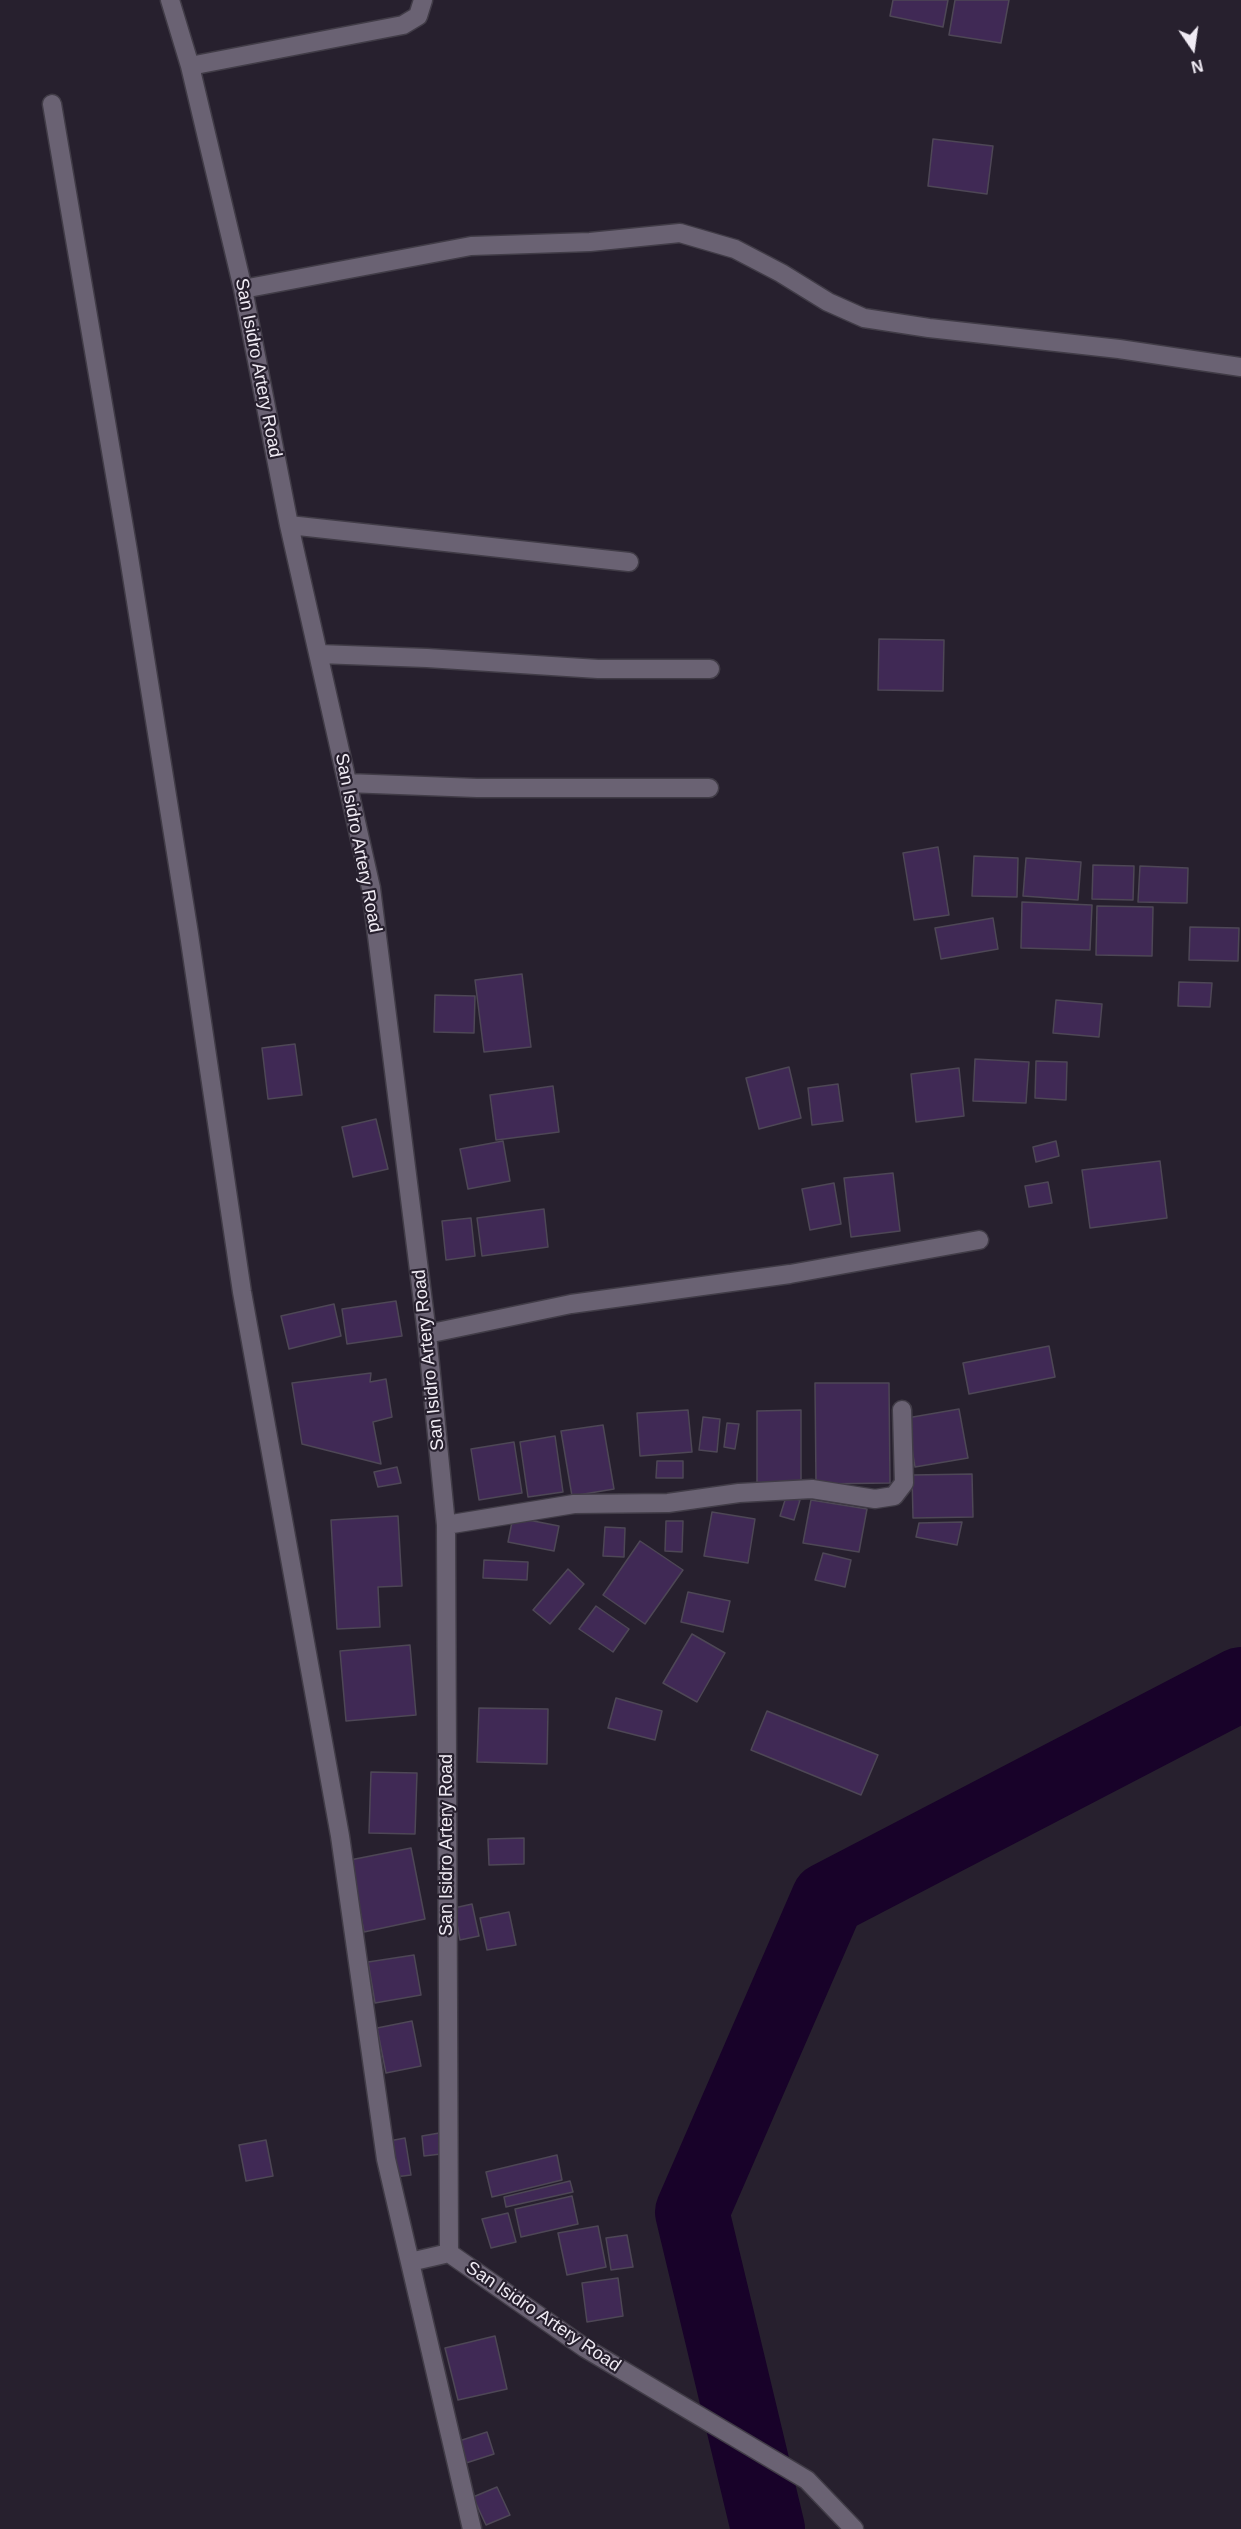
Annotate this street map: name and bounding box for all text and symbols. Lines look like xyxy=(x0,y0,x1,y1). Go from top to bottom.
north arrow xyxy=(1163,18,1223,78)
text: N xyxy=(1190,56,1205,76)
street label: San Isidro Artery Road xyxy=(230,277,286,459)
street label: San Isidro Artery Road xyxy=(330,752,386,934)
street label: San Isidro Artery Road xyxy=(409,1268,449,1452)
street label: San Isidro Artery Road xyxy=(436,1754,458,1936)
street label: San Isidro Artery Road xyxy=(461,2257,625,2377)

